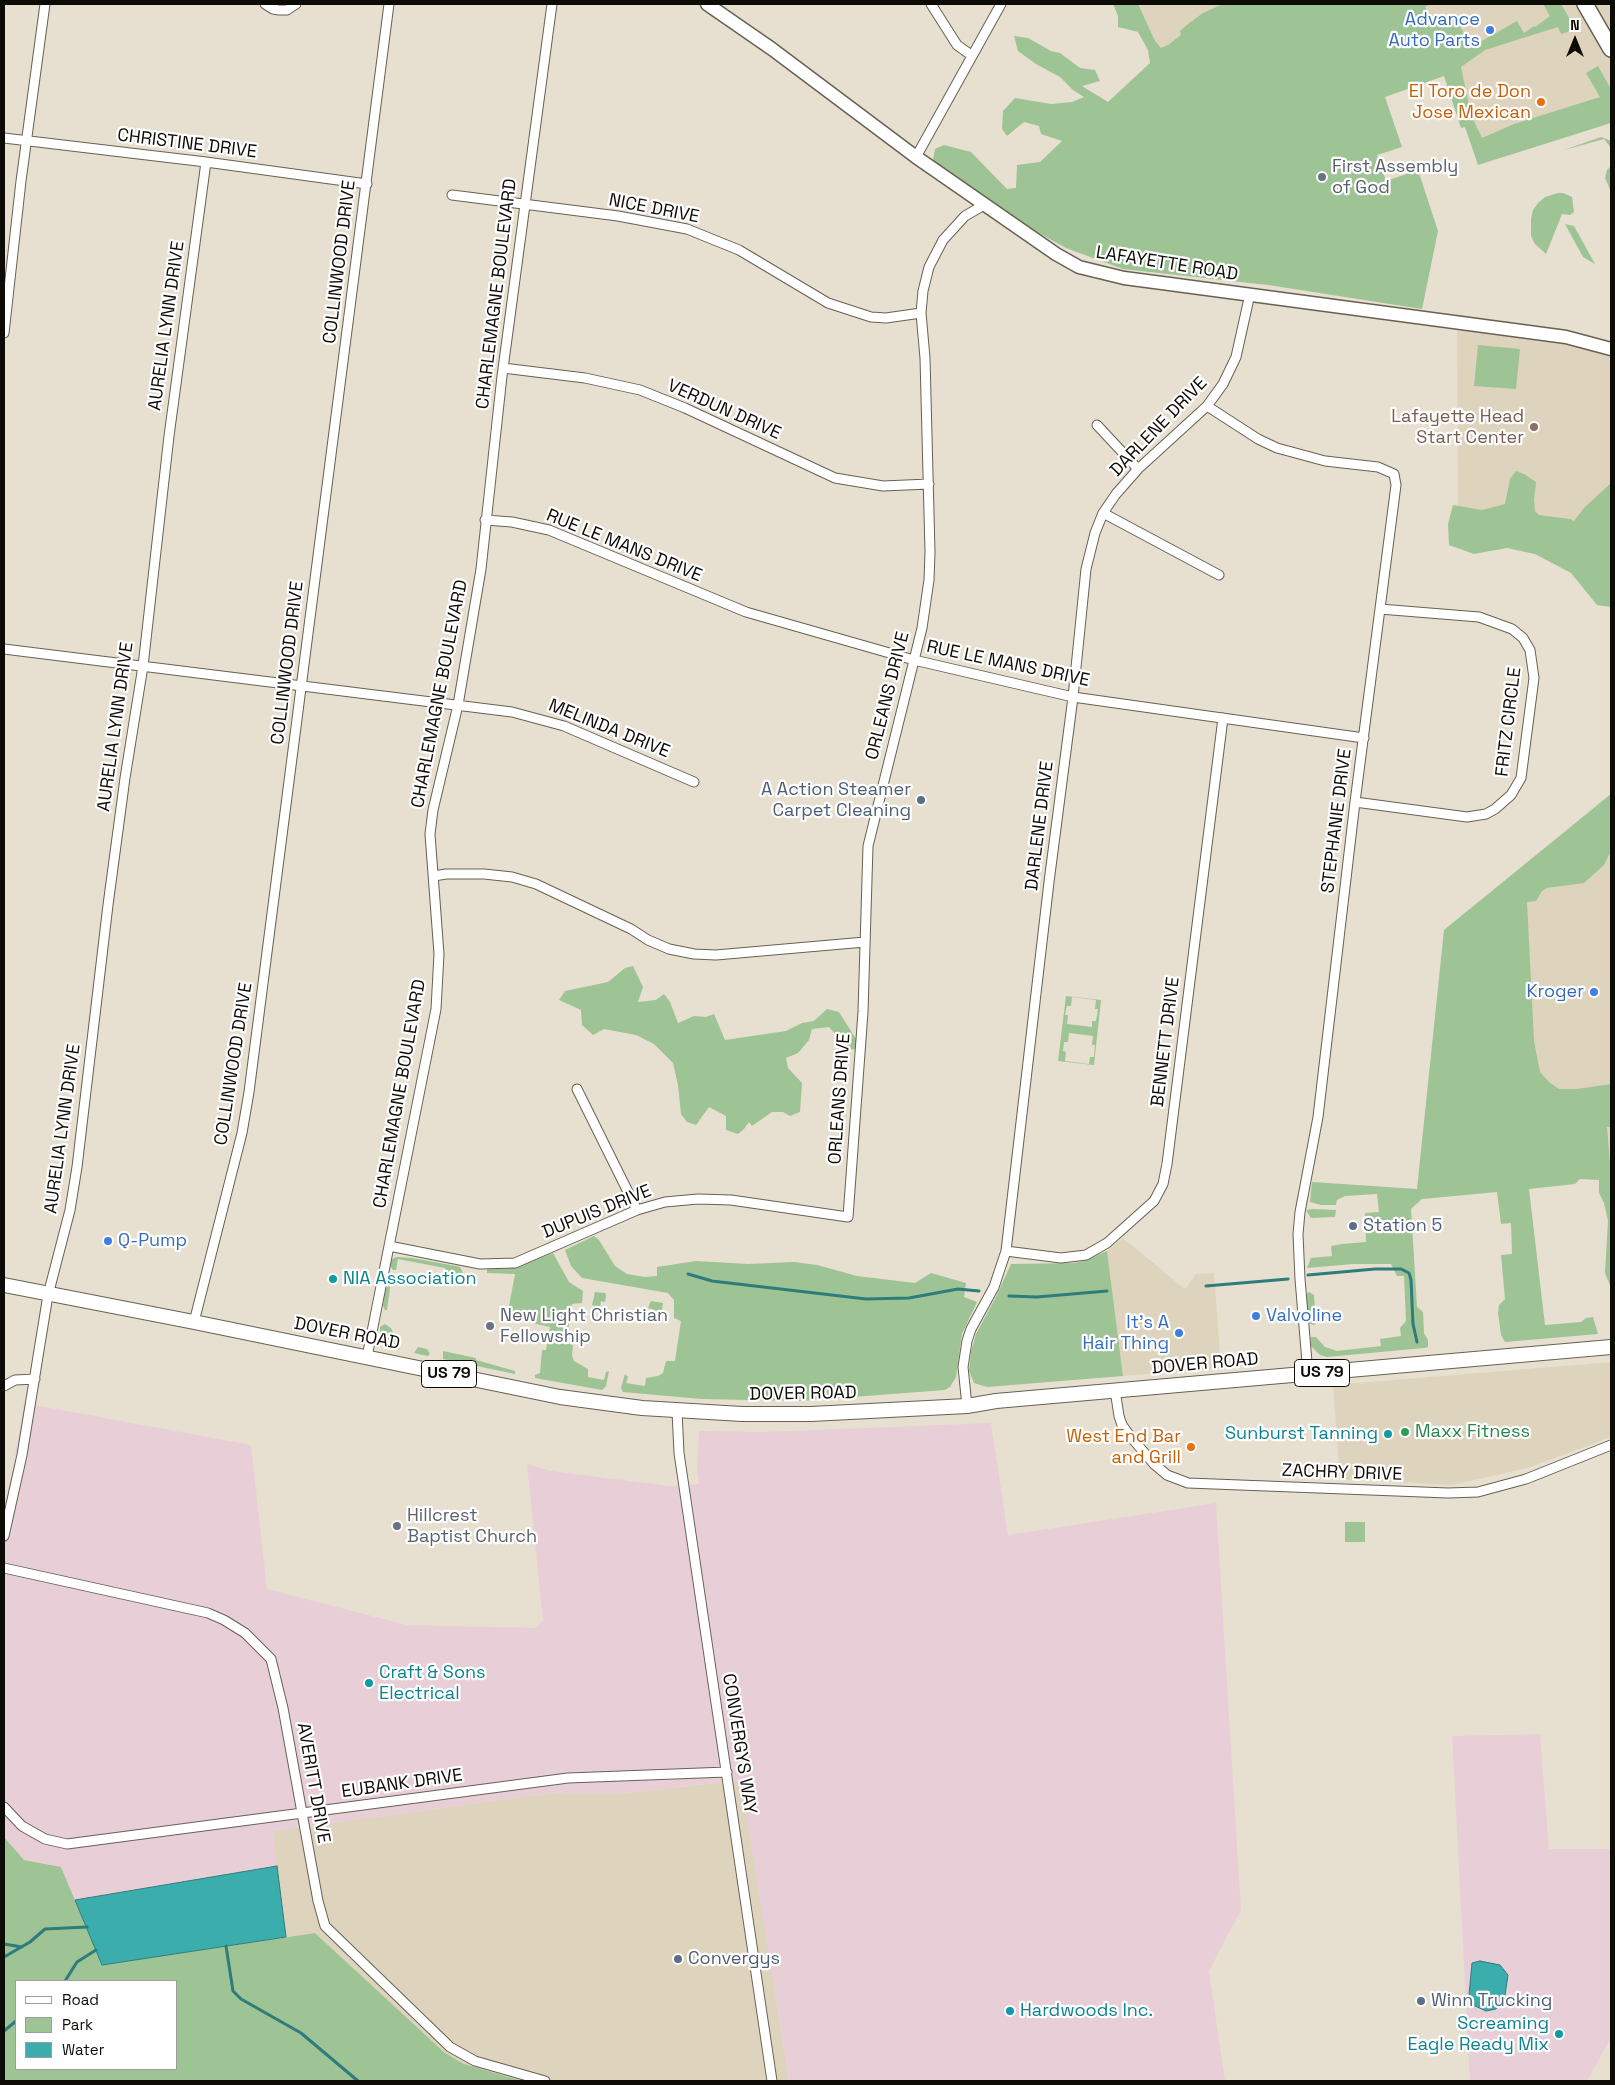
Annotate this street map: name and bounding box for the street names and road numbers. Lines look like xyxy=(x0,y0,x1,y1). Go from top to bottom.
street label: CHRISTINE DRIVE xyxy=(116,125,258,163)
street label: CHARLEMAGNE BOULEVARD xyxy=(472,178,522,410)
street label: COLLINWOOD DRIVE xyxy=(319,179,361,345)
street label: NICE DRIVE xyxy=(607,190,701,228)
street label: AURELIA LYNN DRIVE xyxy=(144,240,190,412)
street label: LAFAYETTE ROAD xyxy=(1094,242,1240,286)
street label: DARLENE DRIVE xyxy=(1106,373,1212,481)
street label: VERDUN DRIVE xyxy=(664,375,784,445)
street label: RUE LE MANS DRIVE xyxy=(543,505,705,587)
street label: CHARLEMAGNE BOULEVARD xyxy=(407,578,473,810)
street label: COLLINWOOD DRIVE xyxy=(267,580,309,746)
street label: ORLEANS DRIVE xyxy=(862,630,914,762)
street label: RUE LE MANS DRIVE xyxy=(924,636,1092,692)
street label: AURELIA LYNN DRIVE xyxy=(93,641,139,813)
street label: FRITZ CIRCLE xyxy=(1492,666,1526,778)
street label: MELINDA DRIVE xyxy=(545,695,673,763)
street label: STEPHANIE DRIVE xyxy=(1317,748,1357,894)
street label: DARLENE DRIVE xyxy=(1021,760,1059,892)
street label: BENNETT DRIVE xyxy=(1147,976,1185,1108)
street label: CHARLEMAGNE BOULEVARD xyxy=(369,978,431,1210)
street label: COLLINWOOD DRIVE xyxy=(210,981,258,1147)
street label: ORLEANS DRIVE xyxy=(825,1033,855,1165)
street label: AURELIA LYNN DRIVE xyxy=(40,1043,86,1215)
street label: DUPUIS DRIVE xyxy=(539,1180,655,1244)
street label: DOVER ROAD xyxy=(292,1313,402,1355)
street label: DOVER ROAD xyxy=(1151,1349,1259,1379)
road number: US 79 xyxy=(422,1360,476,1388)
road number: US 79 xyxy=(1294,1360,1350,1386)
street label: DOVER ROAD xyxy=(749,1382,857,1406)
street label: ZACHRY DRIVE xyxy=(1281,1460,1403,1486)
street label: CONVERGYS WAY xyxy=(717,1672,761,1816)
street label: AVERITT DRIVE xyxy=(292,1721,334,1845)
street label: EUBANK DRIVE xyxy=(340,1765,464,1803)

